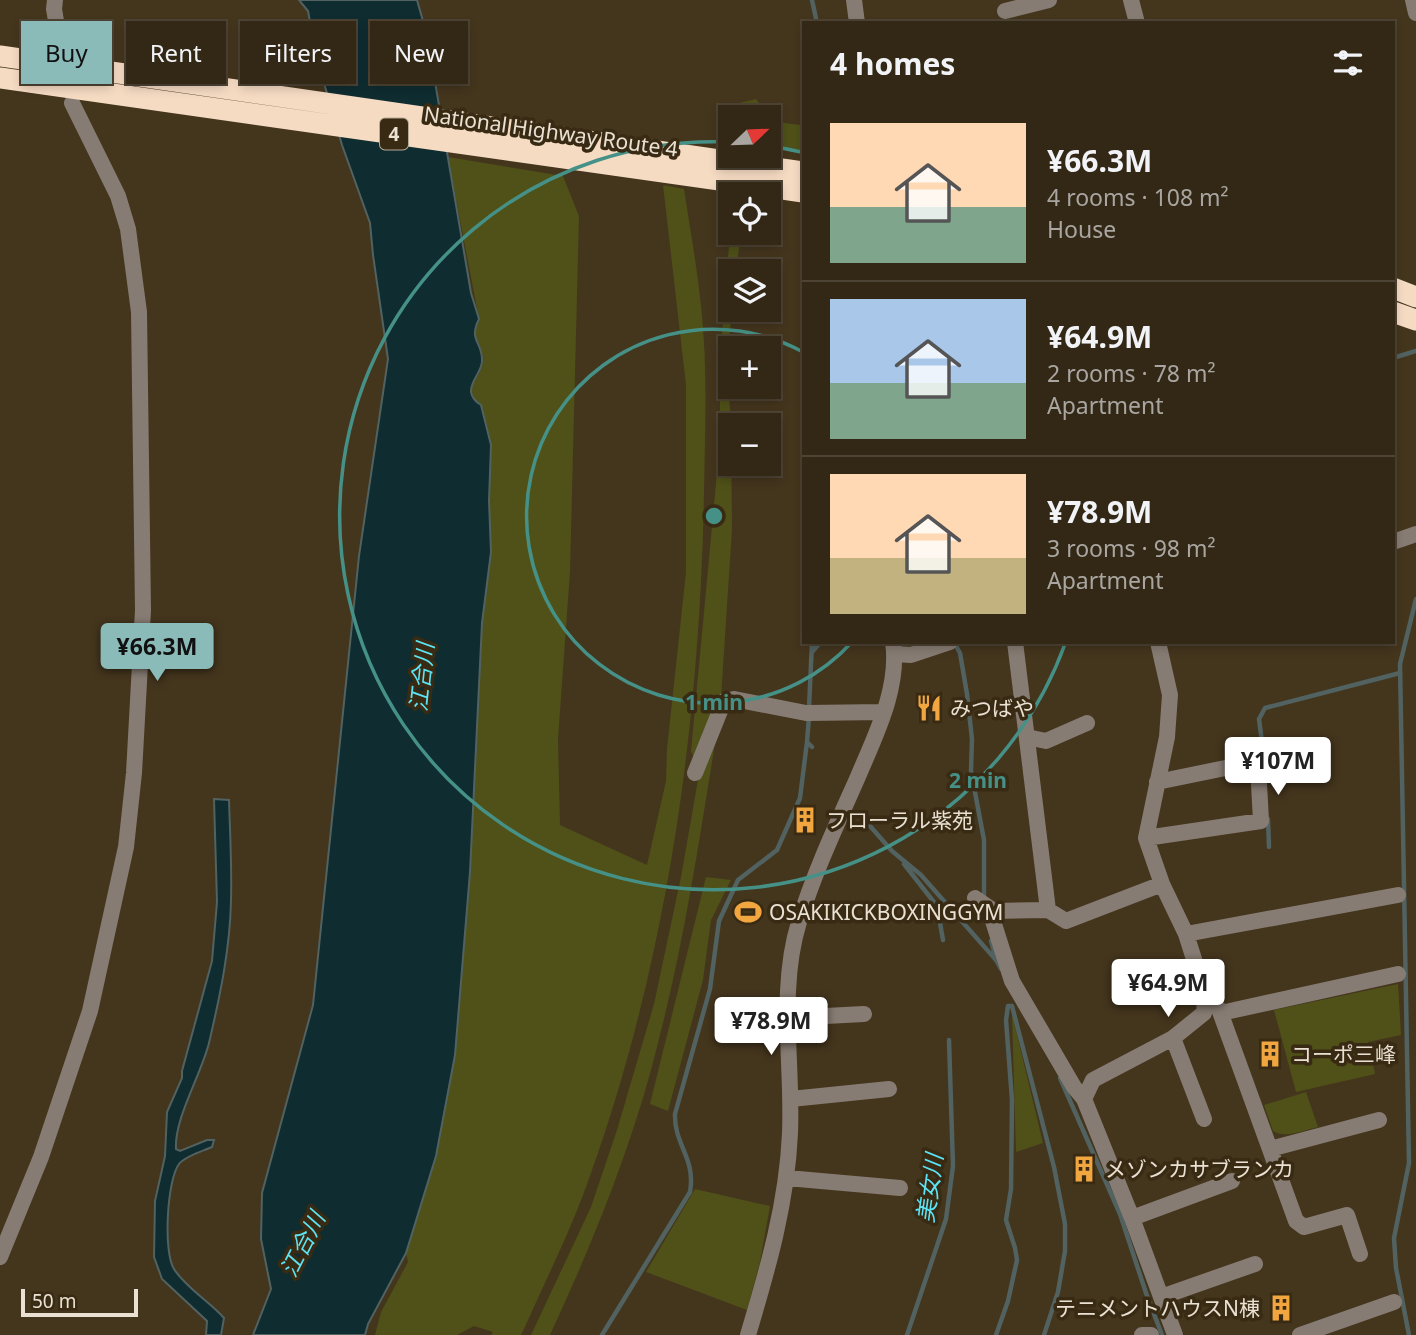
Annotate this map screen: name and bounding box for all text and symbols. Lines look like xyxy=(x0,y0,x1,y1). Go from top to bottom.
chip: Buy xyxy=(21,21,112,84)
chip: Rent xyxy=(126,21,226,84)
chip: Filters xyxy=(240,21,356,84)
chip: New xyxy=(370,21,468,84)
text: 4 homes xyxy=(830,43,955,84)
icon: filters xyxy=(1329,44,1367,82)
street label: National Highway Route 4 xyxy=(422,99,680,163)
north arrow xyxy=(718,105,780,168)
map controls xyxy=(718,105,781,476)
road number: 4 xyxy=(380,118,408,150)
text: ¥66.3M xyxy=(1047,140,1152,181)
icon: home xyxy=(886,151,970,235)
text: 4 rooms · 108 m² xyxy=(1047,181,1229,213)
button: locate xyxy=(718,182,781,245)
text: House xyxy=(1047,213,1116,245)
button: layers xyxy=(718,259,781,322)
text: ¥64.9M xyxy=(1047,316,1152,357)
icon: home xyxy=(886,327,970,411)
button: + xyxy=(718,336,781,399)
text: 2 rooms · 78 m² xyxy=(1047,357,1216,389)
text: Apartment xyxy=(1047,389,1164,421)
button: − xyxy=(718,413,781,476)
text: ¥78.9M xyxy=(1047,491,1152,532)
icon: home xyxy=(886,502,970,586)
centre of rings xyxy=(702,504,726,528)
text: 3 rooms · 98 m² xyxy=(1047,532,1216,564)
text: Apartment xyxy=(1047,564,1164,596)
pin: ¥66.3M xyxy=(100,624,214,683)
text: ¥66.3M xyxy=(117,630,197,662)
water label: 江合川 xyxy=(401,638,441,713)
text: 1 min xyxy=(685,688,743,716)
restaurant icon: みつばや xyxy=(914,693,944,723)
place label: みつばや xyxy=(950,694,1034,722)
pin: ¥107M xyxy=(1229,738,1327,797)
text: ¥107M xyxy=(1241,744,1315,776)
text: 2 min xyxy=(949,766,1007,794)
building icon: フローラル紫苑 xyxy=(790,805,820,835)
place label: フローラル紫苑 xyxy=(826,806,973,834)
sports icon: OSAKIKICKBOXINGGYM xyxy=(733,897,763,927)
place label: OSAKIKICKBOXINGGYM xyxy=(769,898,1003,926)
pin: ¥64.9M xyxy=(1111,960,1225,1019)
text: ¥64.9M xyxy=(1128,966,1208,998)
pin: ¥78.9M xyxy=(714,998,828,1057)
text: ¥78.9M xyxy=(731,1004,811,1036)
building icon: コーポ三峰 xyxy=(1255,1039,1285,1069)
place label: コーポ三峰 xyxy=(1291,1040,1396,1068)
water label: 美女川 xyxy=(908,1149,950,1224)
building icon: メゾンカサブランカ xyxy=(1069,1154,1099,1184)
place label: メゾンカサブランカ xyxy=(1105,1155,1294,1183)
water label: 江合川 xyxy=(272,1203,333,1282)
scale bar xyxy=(21,1286,138,1318)
text: 50 m xyxy=(32,1288,76,1314)
building icon: テニメントハウスN棟 xyxy=(1266,1293,1296,1323)
place label: テニメントハウスN棟 xyxy=(1055,1294,1260,1322)

